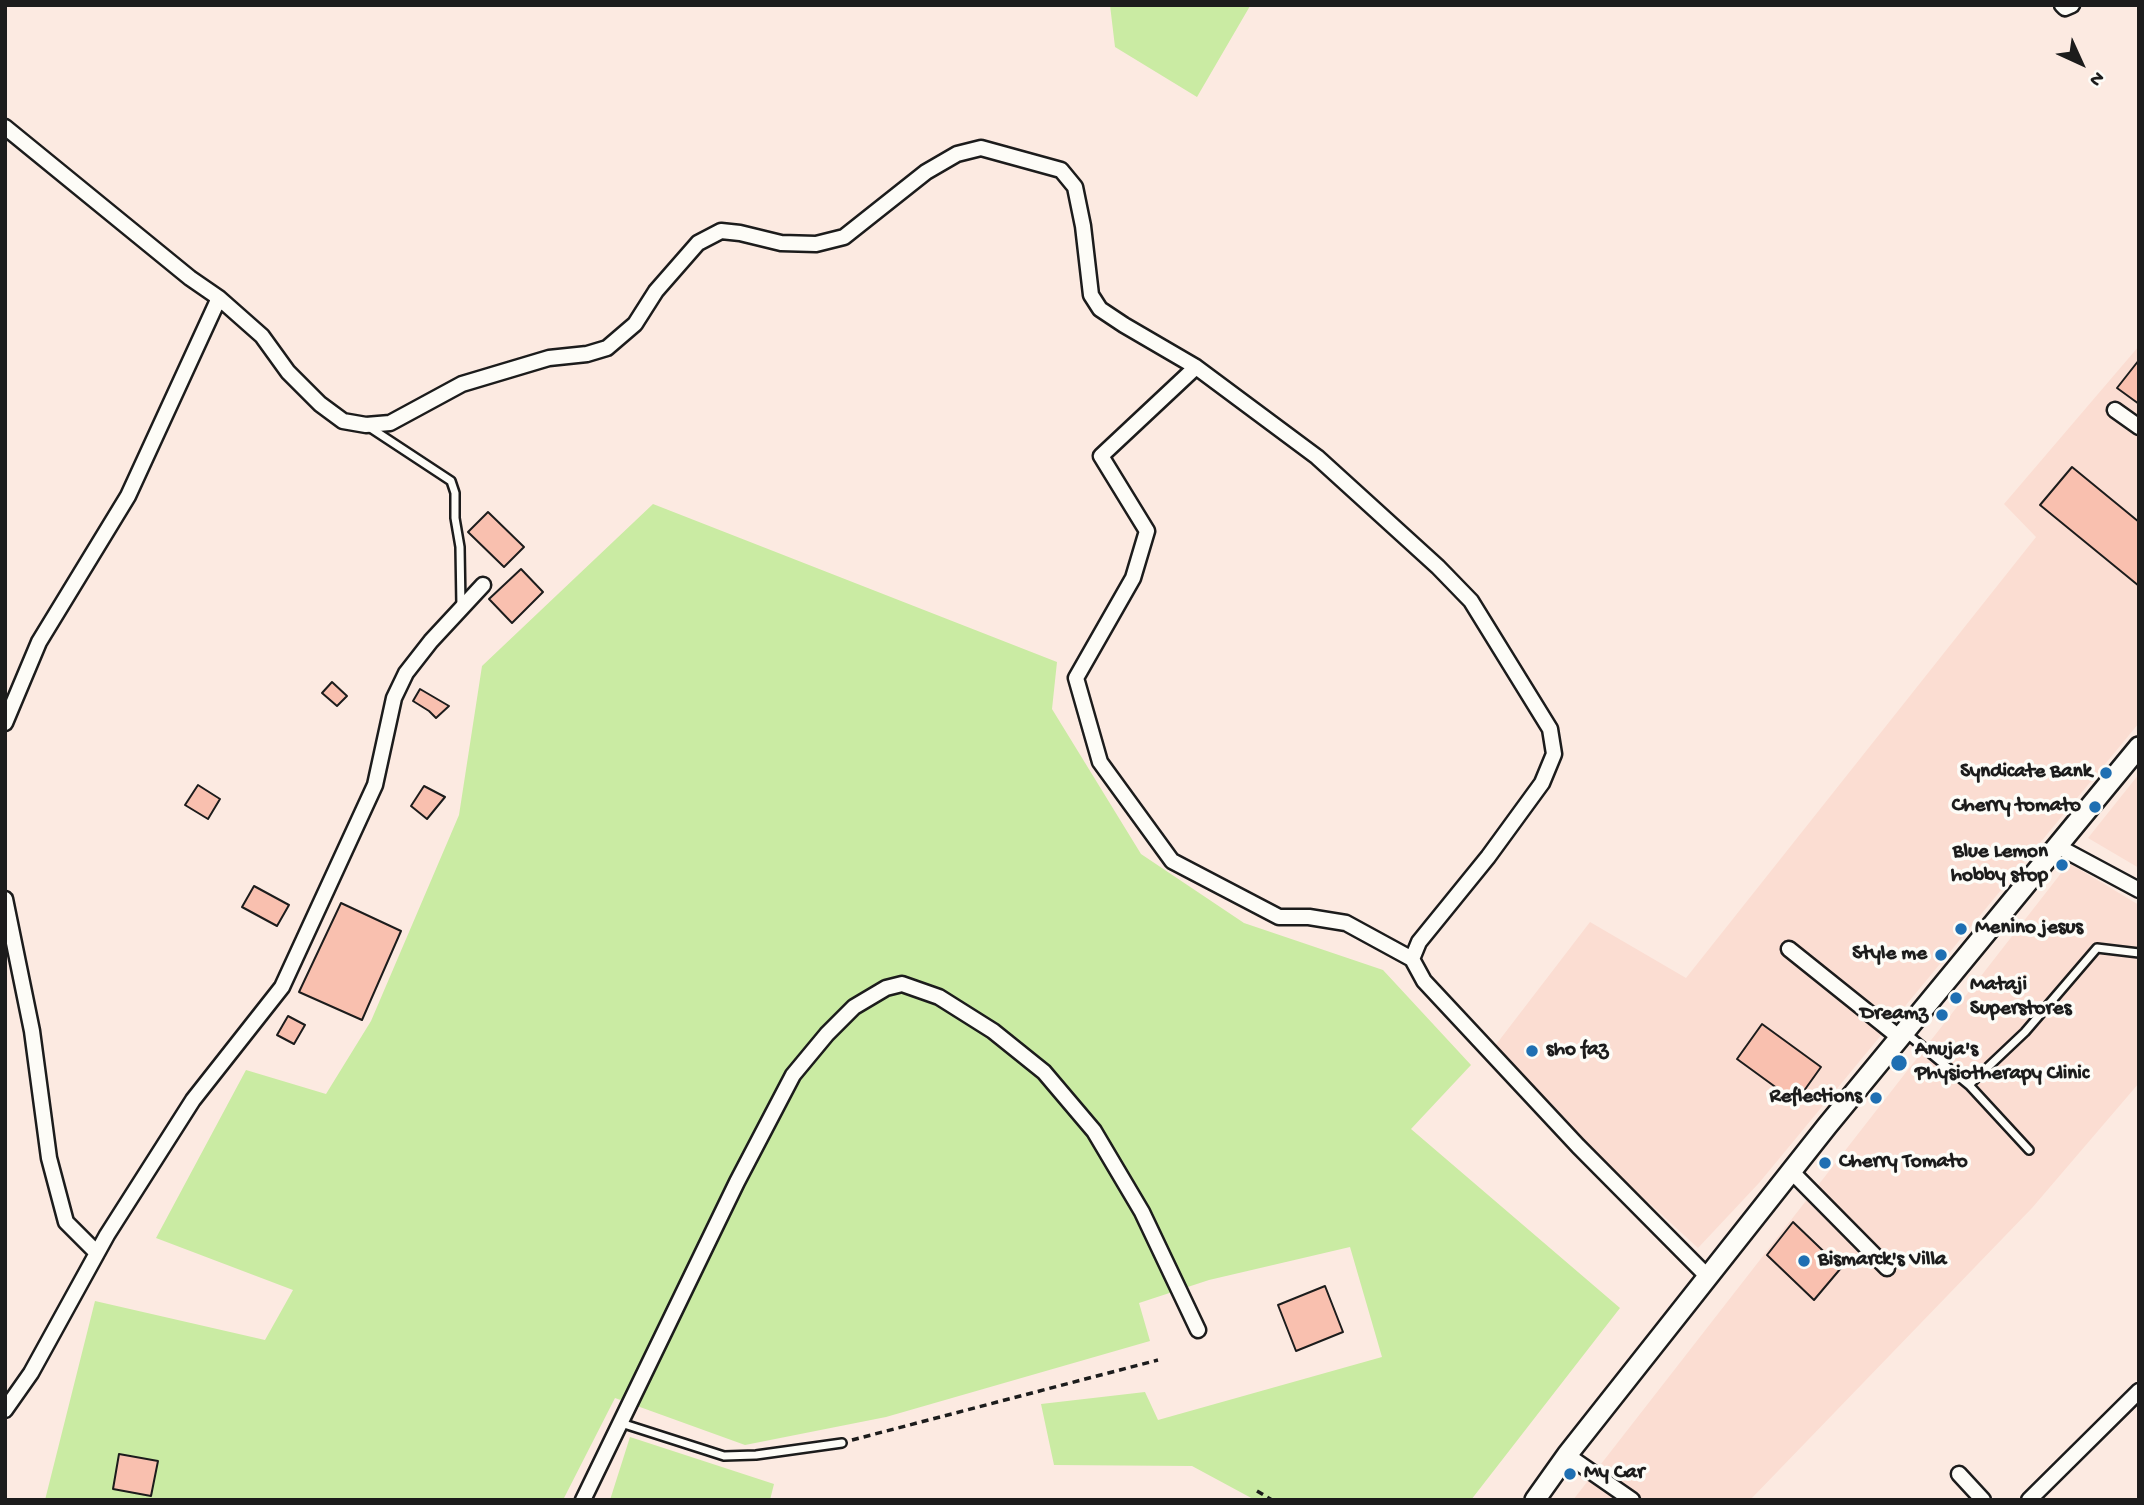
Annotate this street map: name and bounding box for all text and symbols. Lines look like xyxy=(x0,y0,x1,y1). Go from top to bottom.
north arrow xyxy=(2046,28,2116,98)
text: N xyxy=(2084,66,2109,91)
place label: Syndicate Bank xyxy=(1960,760,2092,786)
marker: Syndicate Bank xyxy=(2098,765,2114,781)
place label: Cherry tomato xyxy=(1952,794,2081,820)
marker: Cherry tomato xyxy=(2087,799,2103,815)
place label: Blue Lemon hobby stop xyxy=(1951,840,2048,890)
marker: Blue Lemon hobby stop xyxy=(2054,857,2070,873)
place label: Menino jesus xyxy=(1975,916,2083,942)
marker: Menino jesus xyxy=(1953,921,1969,937)
place label: Style me xyxy=(1852,942,1927,968)
marker: Style me xyxy=(1933,947,1949,963)
place label: Mataji Superstores xyxy=(1970,973,2071,1023)
marker: Mataji Superstores xyxy=(1948,990,1964,1006)
place label: Dreamz xyxy=(1860,1002,1928,1028)
marker: Dreamz xyxy=(1934,1007,1950,1023)
place label: sho faz xyxy=(1546,1038,1608,1064)
place label: Anuja's Physiotherapy Clinic xyxy=(1915,1038,2089,1088)
marker: sho faz xyxy=(1524,1043,1540,1059)
marker: Anuja's Physiotherapy Clinic xyxy=(1889,1053,1909,1073)
place label: Reflections xyxy=(1769,1085,1862,1111)
marker: Reflections xyxy=(1868,1090,1884,1106)
place label: Cherry Tomato xyxy=(1839,1150,1968,1176)
marker: Cherry Tomato xyxy=(1817,1155,1833,1171)
place label: Bismarck's Villa xyxy=(1818,1248,1947,1274)
marker: Bismarck's Villa xyxy=(1796,1253,1812,1269)
place label: My Car xyxy=(1584,1461,1644,1487)
marker: My Car xyxy=(1562,1466,1578,1482)

